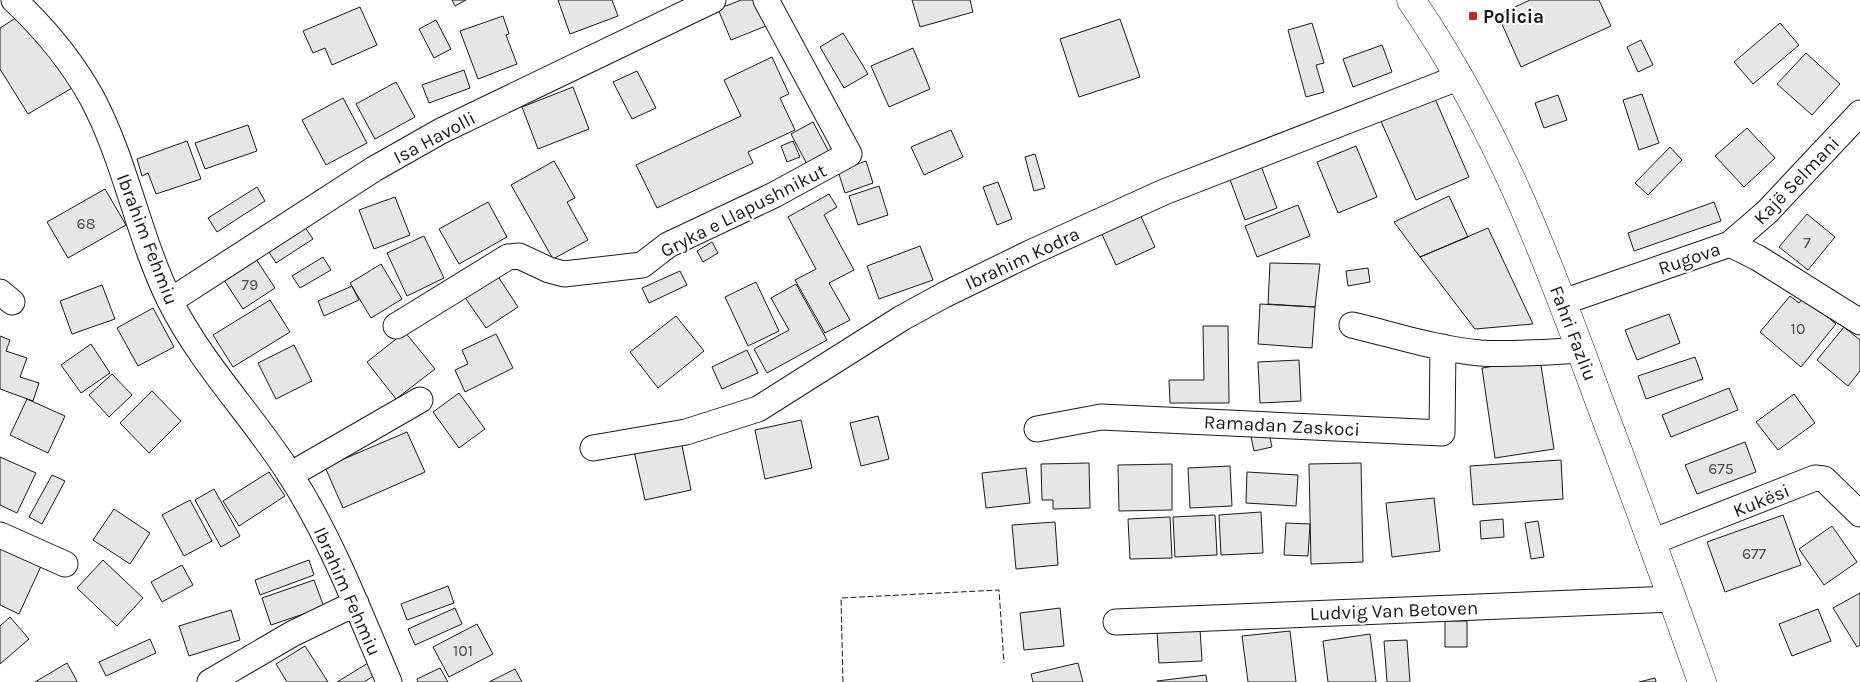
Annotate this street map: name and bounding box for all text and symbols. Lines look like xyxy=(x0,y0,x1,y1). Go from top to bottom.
place label: Policia xyxy=(1483,6,1544,28)
marker: Policia xyxy=(1467,10,1479,22)
street label: Isa Havolli xyxy=(390,107,479,169)
street label: Kajë Selmani xyxy=(1749,132,1844,229)
street label: Gryka e Llapushnikut xyxy=(657,160,830,262)
street label: Ibrahim Fehmiu xyxy=(112,171,182,308)
house number: 68 xyxy=(77,214,96,233)
street label: Ibrahim Kodra xyxy=(962,223,1083,295)
house number: 7 xyxy=(1803,233,1811,252)
street label: Rugova xyxy=(1655,238,1723,280)
house number: 79 xyxy=(242,275,258,294)
street label: Fahri Fazliu xyxy=(1545,283,1601,384)
house number: 10 xyxy=(1791,319,1805,338)
street label: Ramadan Zaskoci xyxy=(1203,411,1361,441)
house number: 675 xyxy=(1708,459,1734,478)
street label: Kukësi xyxy=(1730,480,1793,522)
street label: Ibrahim Fehmiu xyxy=(309,523,385,659)
house number: 677 xyxy=(1742,544,1767,563)
street label: Ludvig Van Betoven xyxy=(1309,597,1479,625)
house number: 101 xyxy=(453,641,473,660)

